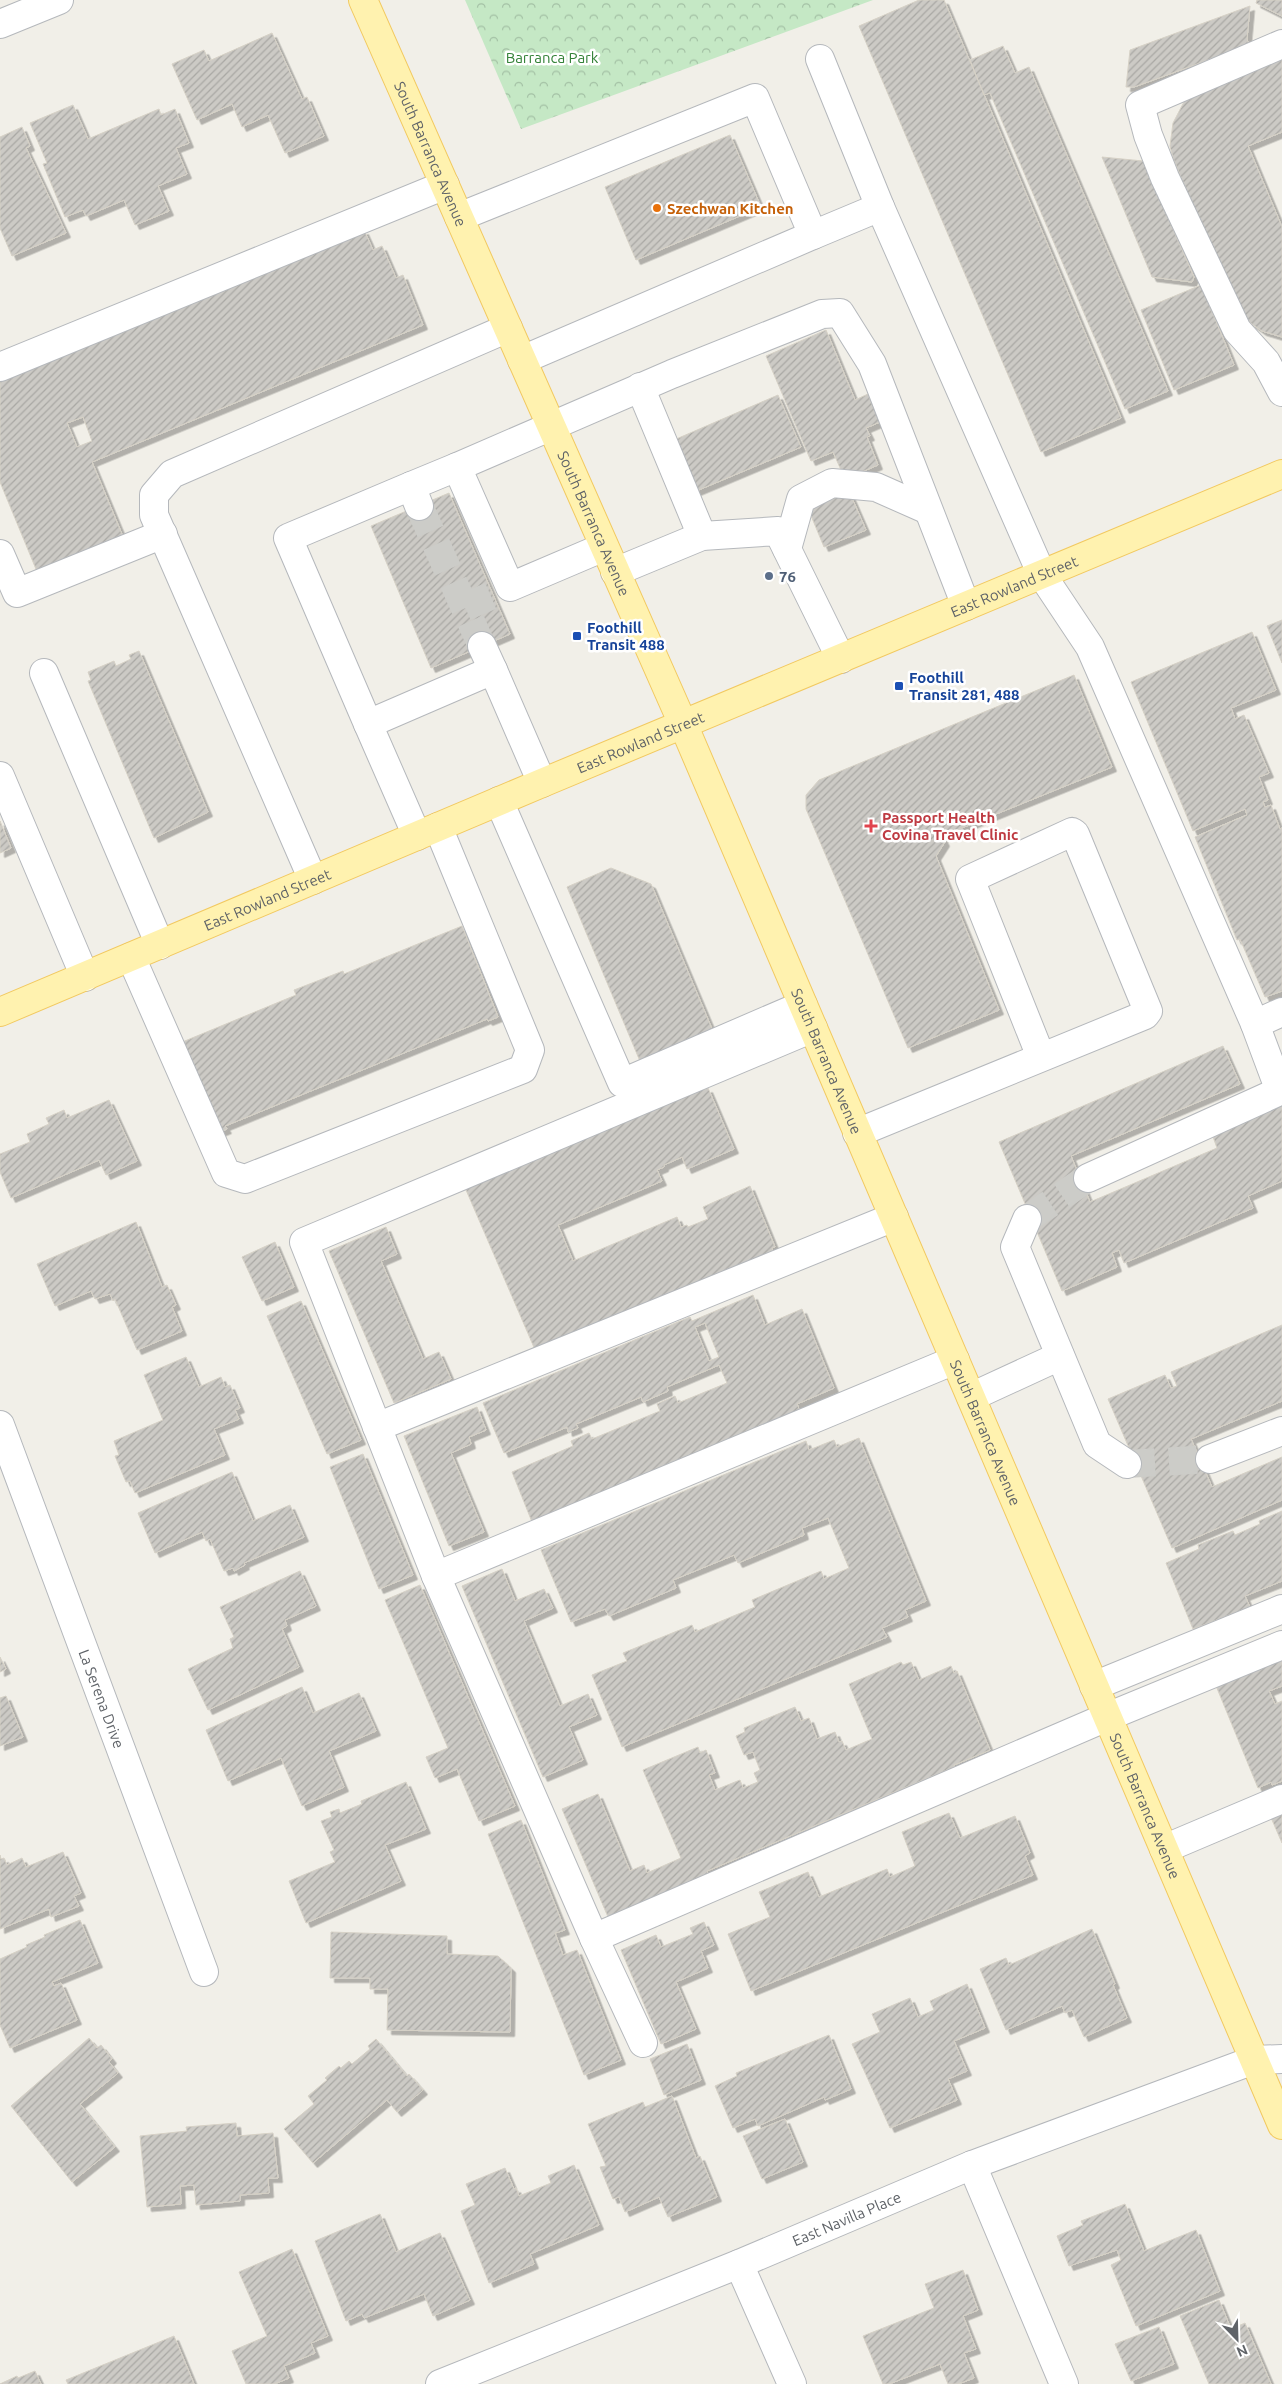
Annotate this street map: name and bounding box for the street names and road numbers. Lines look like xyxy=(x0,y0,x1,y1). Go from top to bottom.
street label: South Barranca Avenue xyxy=(391,79,470,229)
street label: South Barranca Avenue xyxy=(555,448,634,598)
street label: East Rowland Street xyxy=(948,552,1080,620)
street label: East Rowland Street xyxy=(574,708,707,776)
street label: East Rowland Street xyxy=(201,865,333,933)
street label: South Barranca Avenue xyxy=(788,986,866,1136)
street label: South Barranca Avenue xyxy=(947,1357,1025,1508)
street label: La Serena Drive xyxy=(76,1647,128,1750)
street label: South Barranca Avenue xyxy=(1107,1730,1184,1881)
street label: East Navilla Place xyxy=(790,2188,903,2249)

